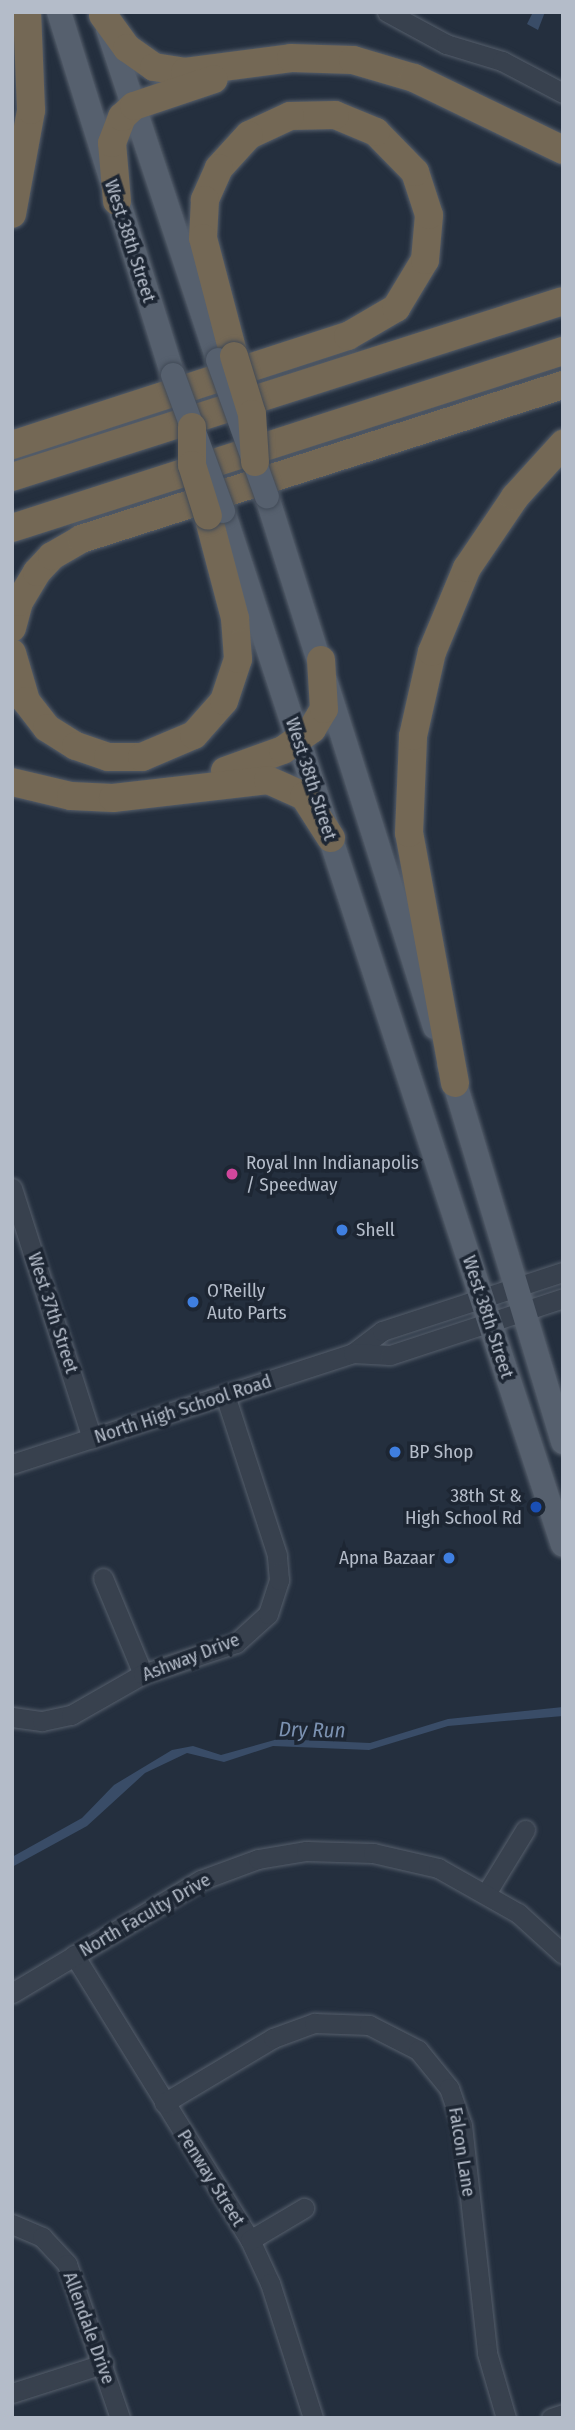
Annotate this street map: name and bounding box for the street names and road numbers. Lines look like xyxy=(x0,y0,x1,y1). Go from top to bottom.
street label: West 38th Street xyxy=(99,177,161,305)
street label: West 38th Street xyxy=(280,715,342,843)
street label: West 37th Street xyxy=(23,1250,83,1376)
street label: West 38th Street xyxy=(457,1253,519,1381)
street label: North High School Road xyxy=(92,1370,274,1448)
street label: Ashway Drive xyxy=(139,1628,243,1686)
street label: North Faculty Drive xyxy=(75,1868,215,1962)
street label: Falcon Lane xyxy=(444,2106,480,2198)
street label: Penway Street xyxy=(172,2125,250,2231)
street label: Allendale Drive xyxy=(58,2269,120,2387)

